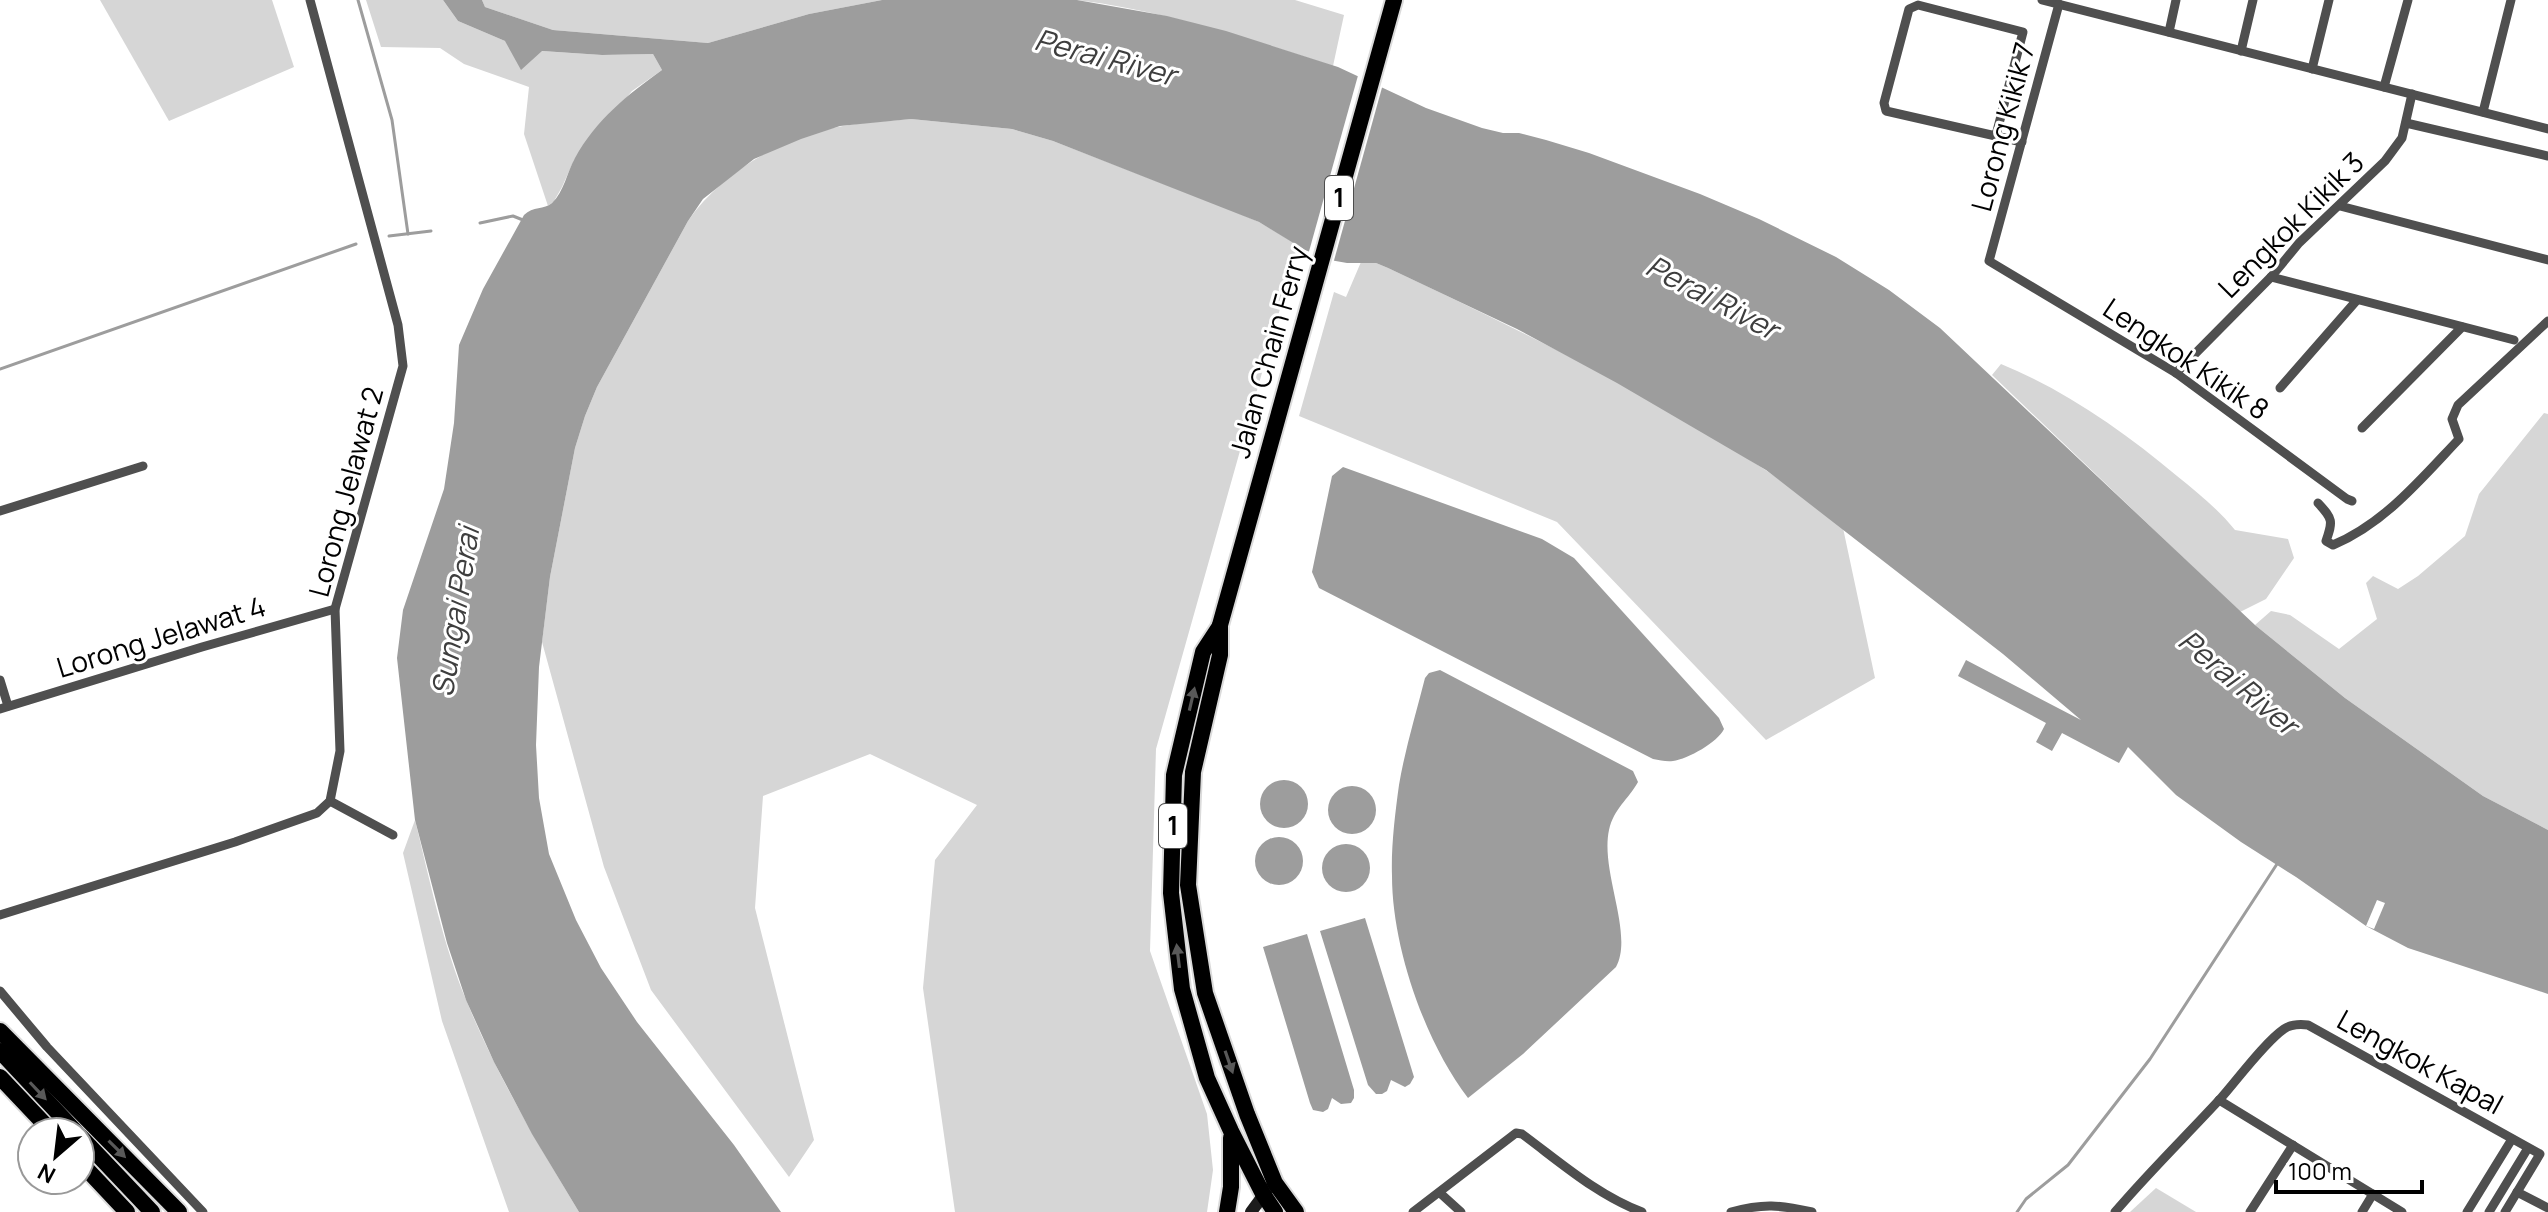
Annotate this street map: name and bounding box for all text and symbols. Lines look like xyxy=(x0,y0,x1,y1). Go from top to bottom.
water label: Perai River xyxy=(1030,18,1184,96)
street label: Lorong Kikik 7 xyxy=(1961,38,2043,215)
street label: Lengkok Kikik 3 xyxy=(2209,143,2371,305)
road number: 1 xyxy=(1325,176,1353,220)
street label: Jalan Chain Ferry xyxy=(1220,241,1317,462)
water label: Perai River xyxy=(1639,245,1790,351)
street label: Lengkok Kikik 8 xyxy=(2096,289,2277,428)
street label: Lorong Jelawat 2 xyxy=(299,383,391,601)
water label: Sungai Perai xyxy=(421,520,489,699)
street label: Lorong Jelawat 4 xyxy=(52,586,270,686)
water label: Perai River xyxy=(2170,620,2311,747)
one-way arrow xyxy=(1186,686,1199,711)
road number: 1 xyxy=(1159,804,1187,848)
one-way arrow xyxy=(1172,943,1185,968)
street label: Lengkok Kapal xyxy=(2331,1000,2510,1122)
one-way arrow xyxy=(1223,1050,1235,1074)
one-way arrow xyxy=(29,1082,47,1101)
north arrow xyxy=(16,1116,96,1196)
one-way arrow xyxy=(107,1139,126,1158)
scale bar xyxy=(2276,1144,2422,1194)
text: 100 m xyxy=(2288,1154,2352,1187)
text: N xyxy=(33,1157,61,1191)

